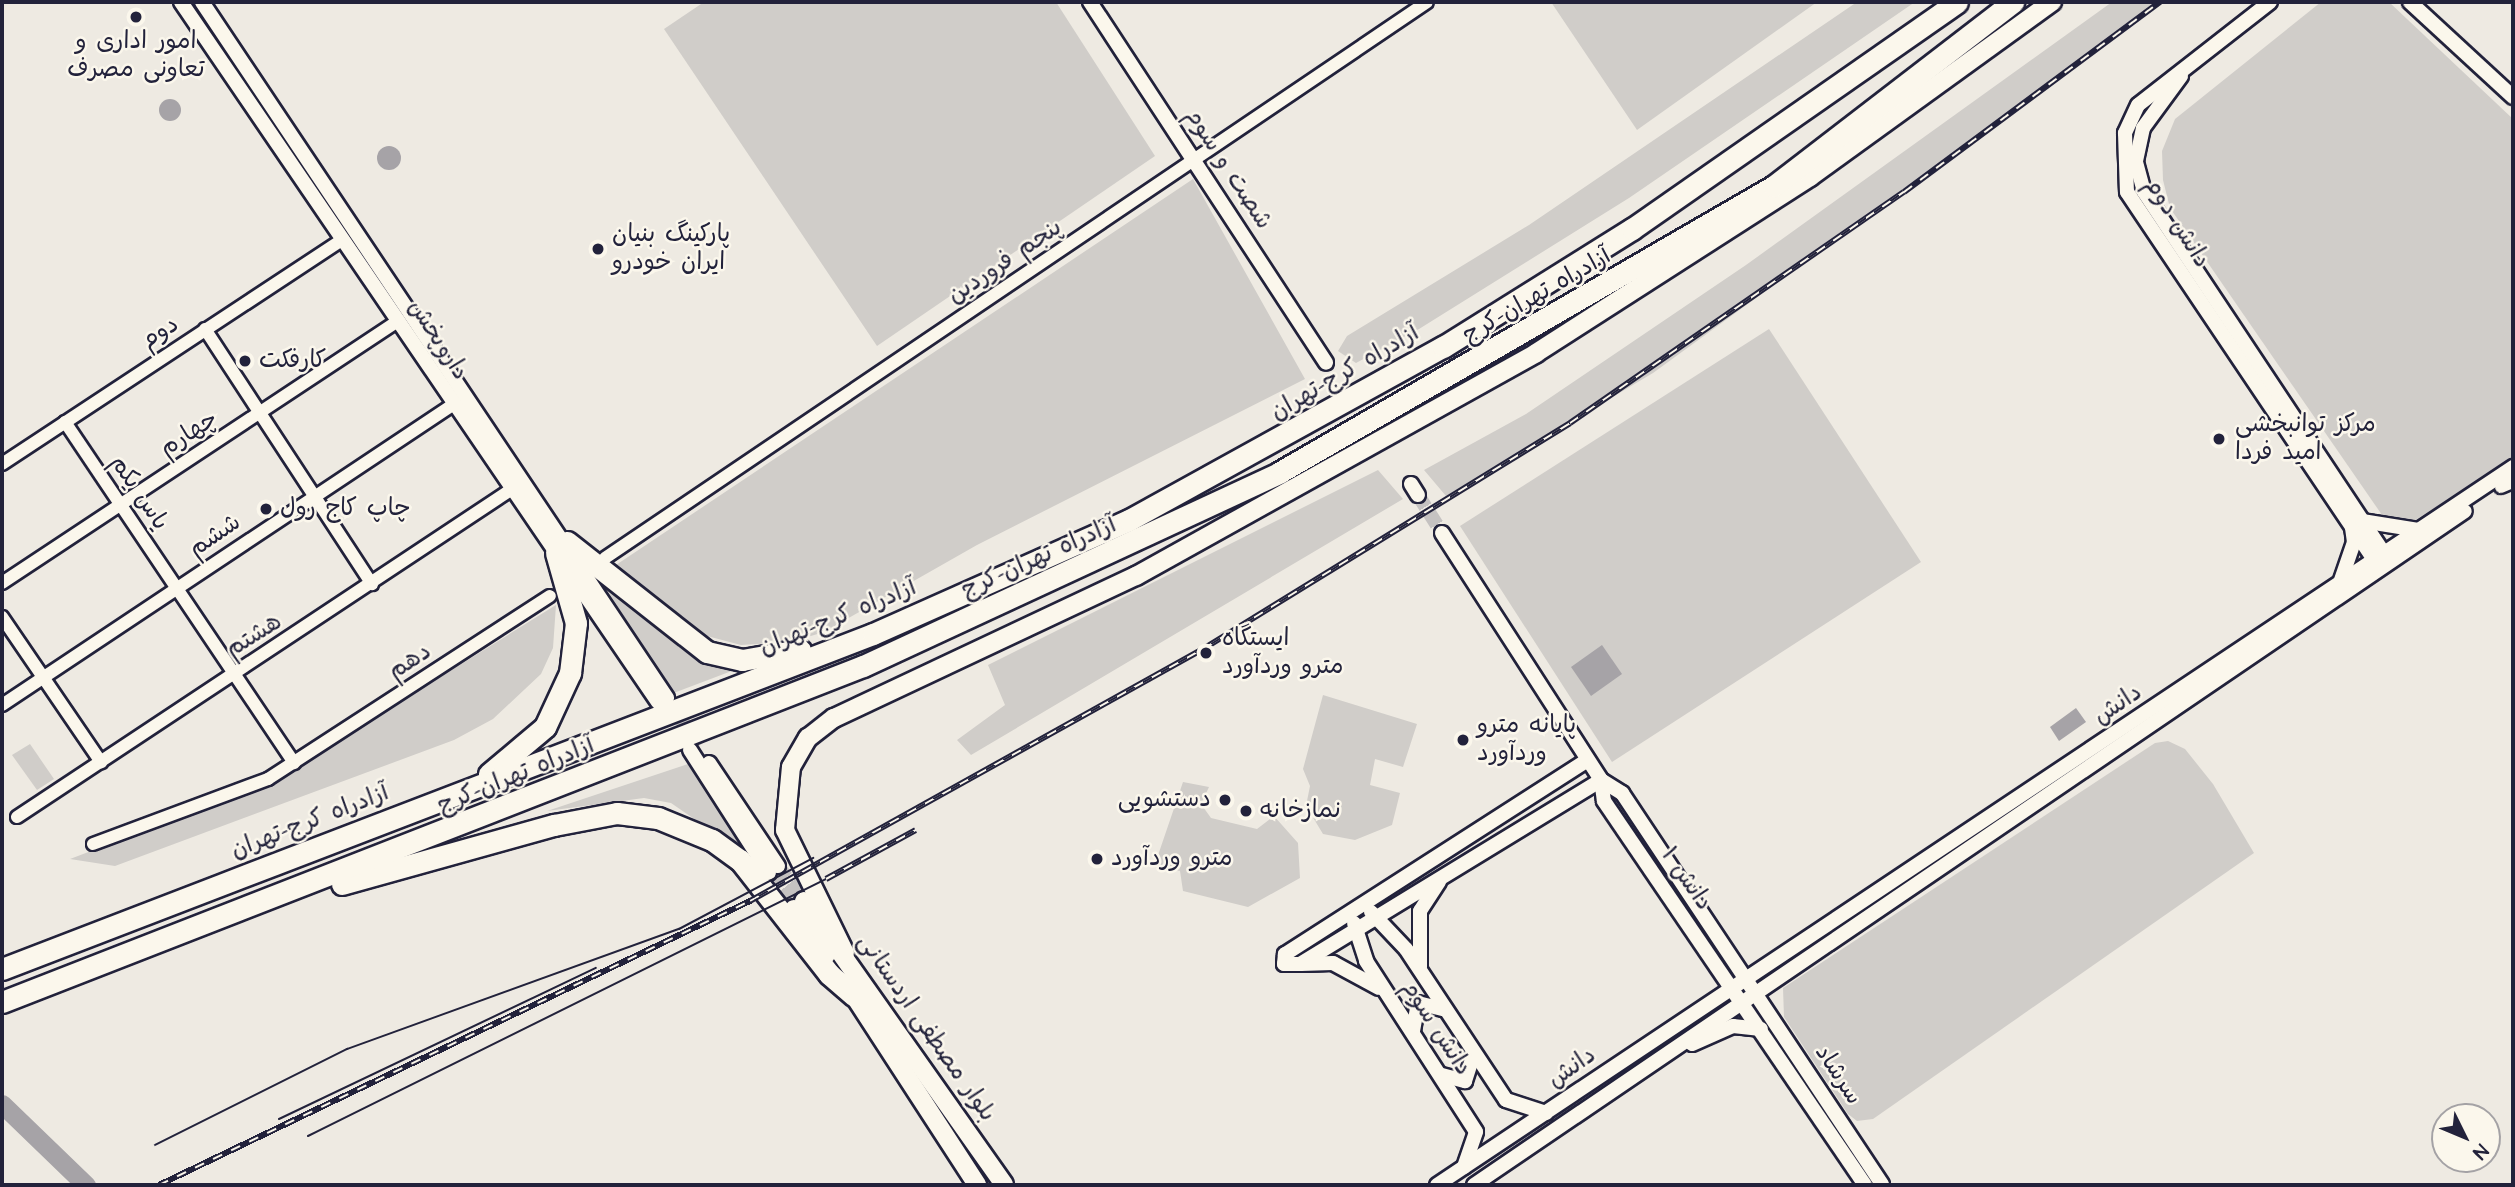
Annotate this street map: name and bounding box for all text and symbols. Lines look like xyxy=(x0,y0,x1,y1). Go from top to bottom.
marker: امور اداری و تعاونی مصرف xyxy=(128,9,144,25)
place label: امور اداری و تعاونی مصرف xyxy=(67,28,205,84)
street label: شصت و سوم xyxy=(1178,103,1278,235)
street label: دانش دوم xyxy=(2138,173,2216,273)
street label: پنجم فروردین xyxy=(942,213,1068,311)
place label: پارکینگ بنیان ایران خودرو xyxy=(612,221,730,277)
marker: پارکینگ بنیان ایران خودرو xyxy=(590,241,606,257)
street label: آزادراه تهران-کرج xyxy=(1458,242,1616,350)
street label: داروپخش xyxy=(401,294,475,386)
street label: دوم xyxy=(136,310,184,356)
street label: آزادراه کرج-تهران xyxy=(1266,319,1424,427)
place label: کارفکت xyxy=(259,347,326,375)
marker: کارفکت xyxy=(237,353,253,369)
street label: چهارم xyxy=(155,405,223,463)
place label: مرکز توانبخشی امید فردا xyxy=(2235,411,2376,467)
marker: مرکز توانبخشی امید فردا xyxy=(2209,429,2229,449)
street label: یاس یکم xyxy=(104,450,174,536)
place label: چاپ کاج رول xyxy=(280,495,411,523)
marker: چاپ کاج رول xyxy=(258,501,274,517)
street label: ششم xyxy=(183,508,247,564)
street label: آزادراه تهران-کرج xyxy=(957,511,1121,605)
street label: آزادراه کرج-تهران xyxy=(755,573,921,663)
street label: هشتم xyxy=(221,608,287,664)
place label: ایستگاه مترو وردآورد xyxy=(1222,625,1344,681)
street label: دهم xyxy=(383,638,437,686)
marker: ایستگاه مترو وردآورد xyxy=(1196,643,1216,663)
street label: دانش xyxy=(2088,678,2148,732)
place label: پایانه مترو وردآورد xyxy=(1477,712,1576,768)
street label: آزادراه تهران-کرج xyxy=(433,731,599,821)
marker: پایانه مترو وردآورد xyxy=(1455,732,1471,748)
street label: آزادراه کرج-تهران xyxy=(227,779,393,865)
place label: دستشویی xyxy=(1118,786,1211,814)
marker: دستشویی xyxy=(1217,792,1233,808)
place label: نمازخانه xyxy=(1260,797,1341,825)
marker: نمازخانه xyxy=(1238,803,1254,819)
street label: دانش ۱ xyxy=(1654,842,1718,916)
place label: مترو وردآورد xyxy=(1111,845,1233,873)
marker: مترو وردآورد xyxy=(1089,851,1105,867)
street label: بلوار مصطفی اردستانی xyxy=(850,929,1002,1127)
street label: دانش سوم xyxy=(1395,975,1477,1081)
street label: سرشاد xyxy=(1808,1040,1868,1110)
street label: دانش xyxy=(1542,1041,1602,1095)
north arrow xyxy=(2431,1103,2501,1173)
text: N xyxy=(2466,1138,2494,1165)

